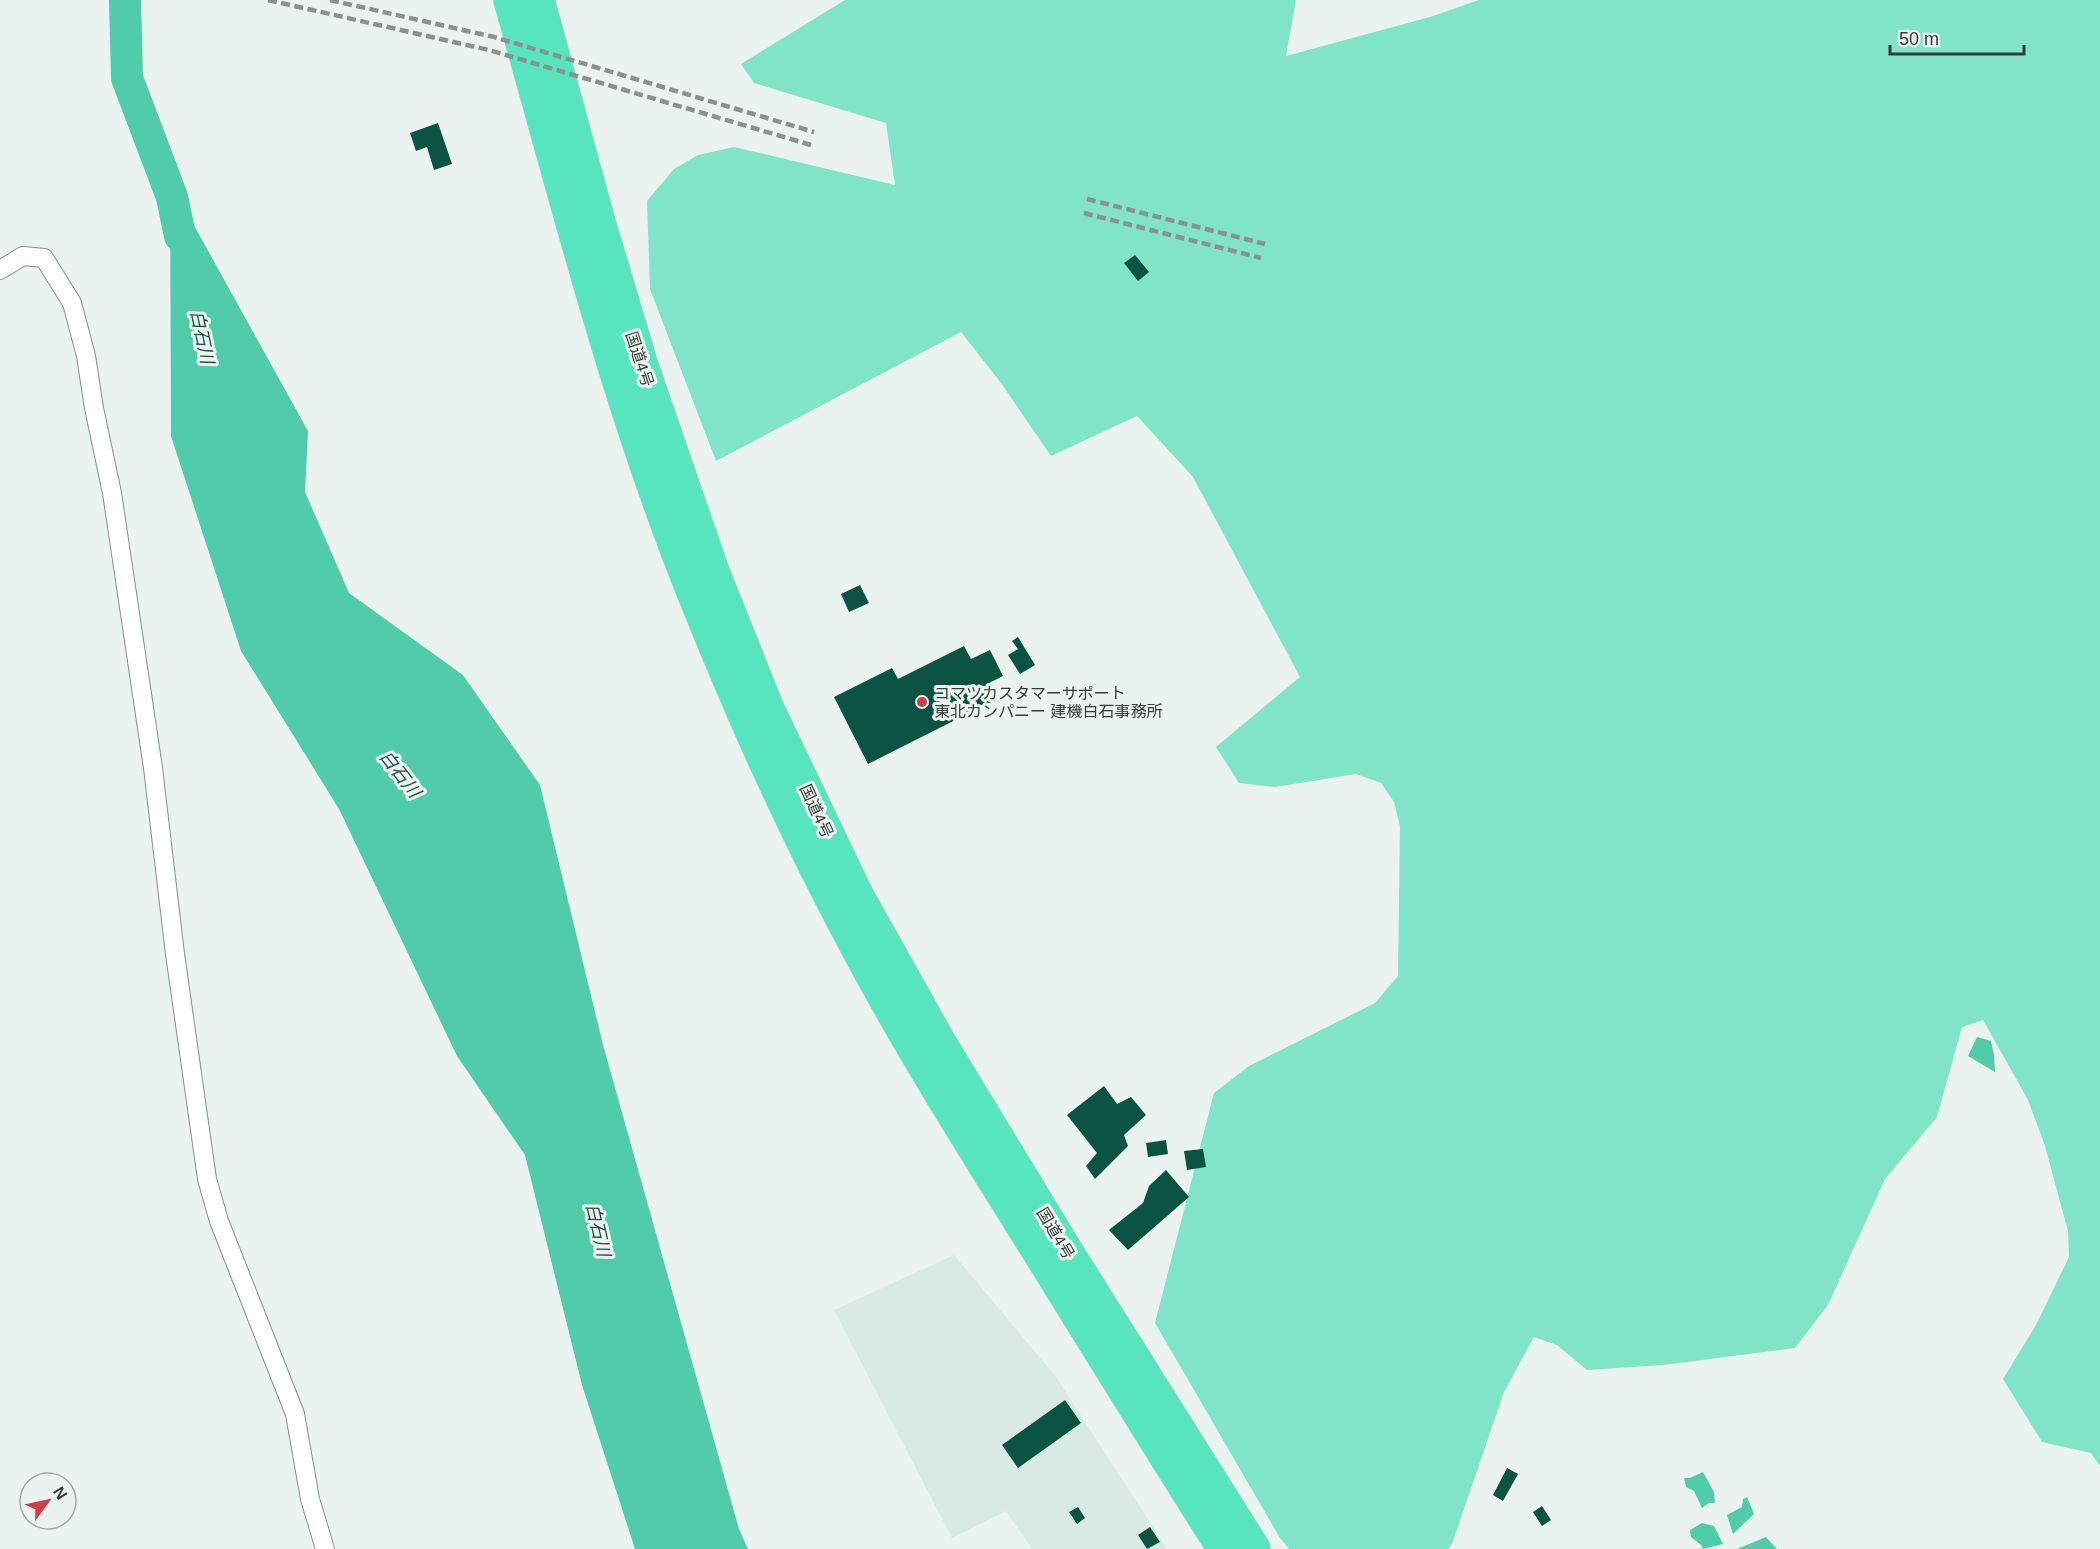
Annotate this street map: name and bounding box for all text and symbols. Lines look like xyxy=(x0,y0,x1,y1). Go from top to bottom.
scale bar xyxy=(1890,18,2024,56)
text: 50 m xyxy=(1899,29,1939,49)
water label: 白石川 xyxy=(187,309,218,367)
street label: 国道4号 xyxy=(623,329,656,389)
place label: コマツカスタマーサポート 東北カンパニー 建機白石事務所 xyxy=(934,685,1162,720)
marker: コマツカスタマーサポート 東北カンパニー 建機白石事務所 xyxy=(915,695,929,709)
water label: 白石川 xyxy=(375,747,426,803)
street label: 国道4号 xyxy=(797,782,836,841)
water label: 白石川 xyxy=(582,1201,614,1261)
street label: 国道4号 xyxy=(1034,1204,1078,1262)
north arrow xyxy=(18,1471,78,1531)
text: N xyxy=(50,1484,70,1503)

